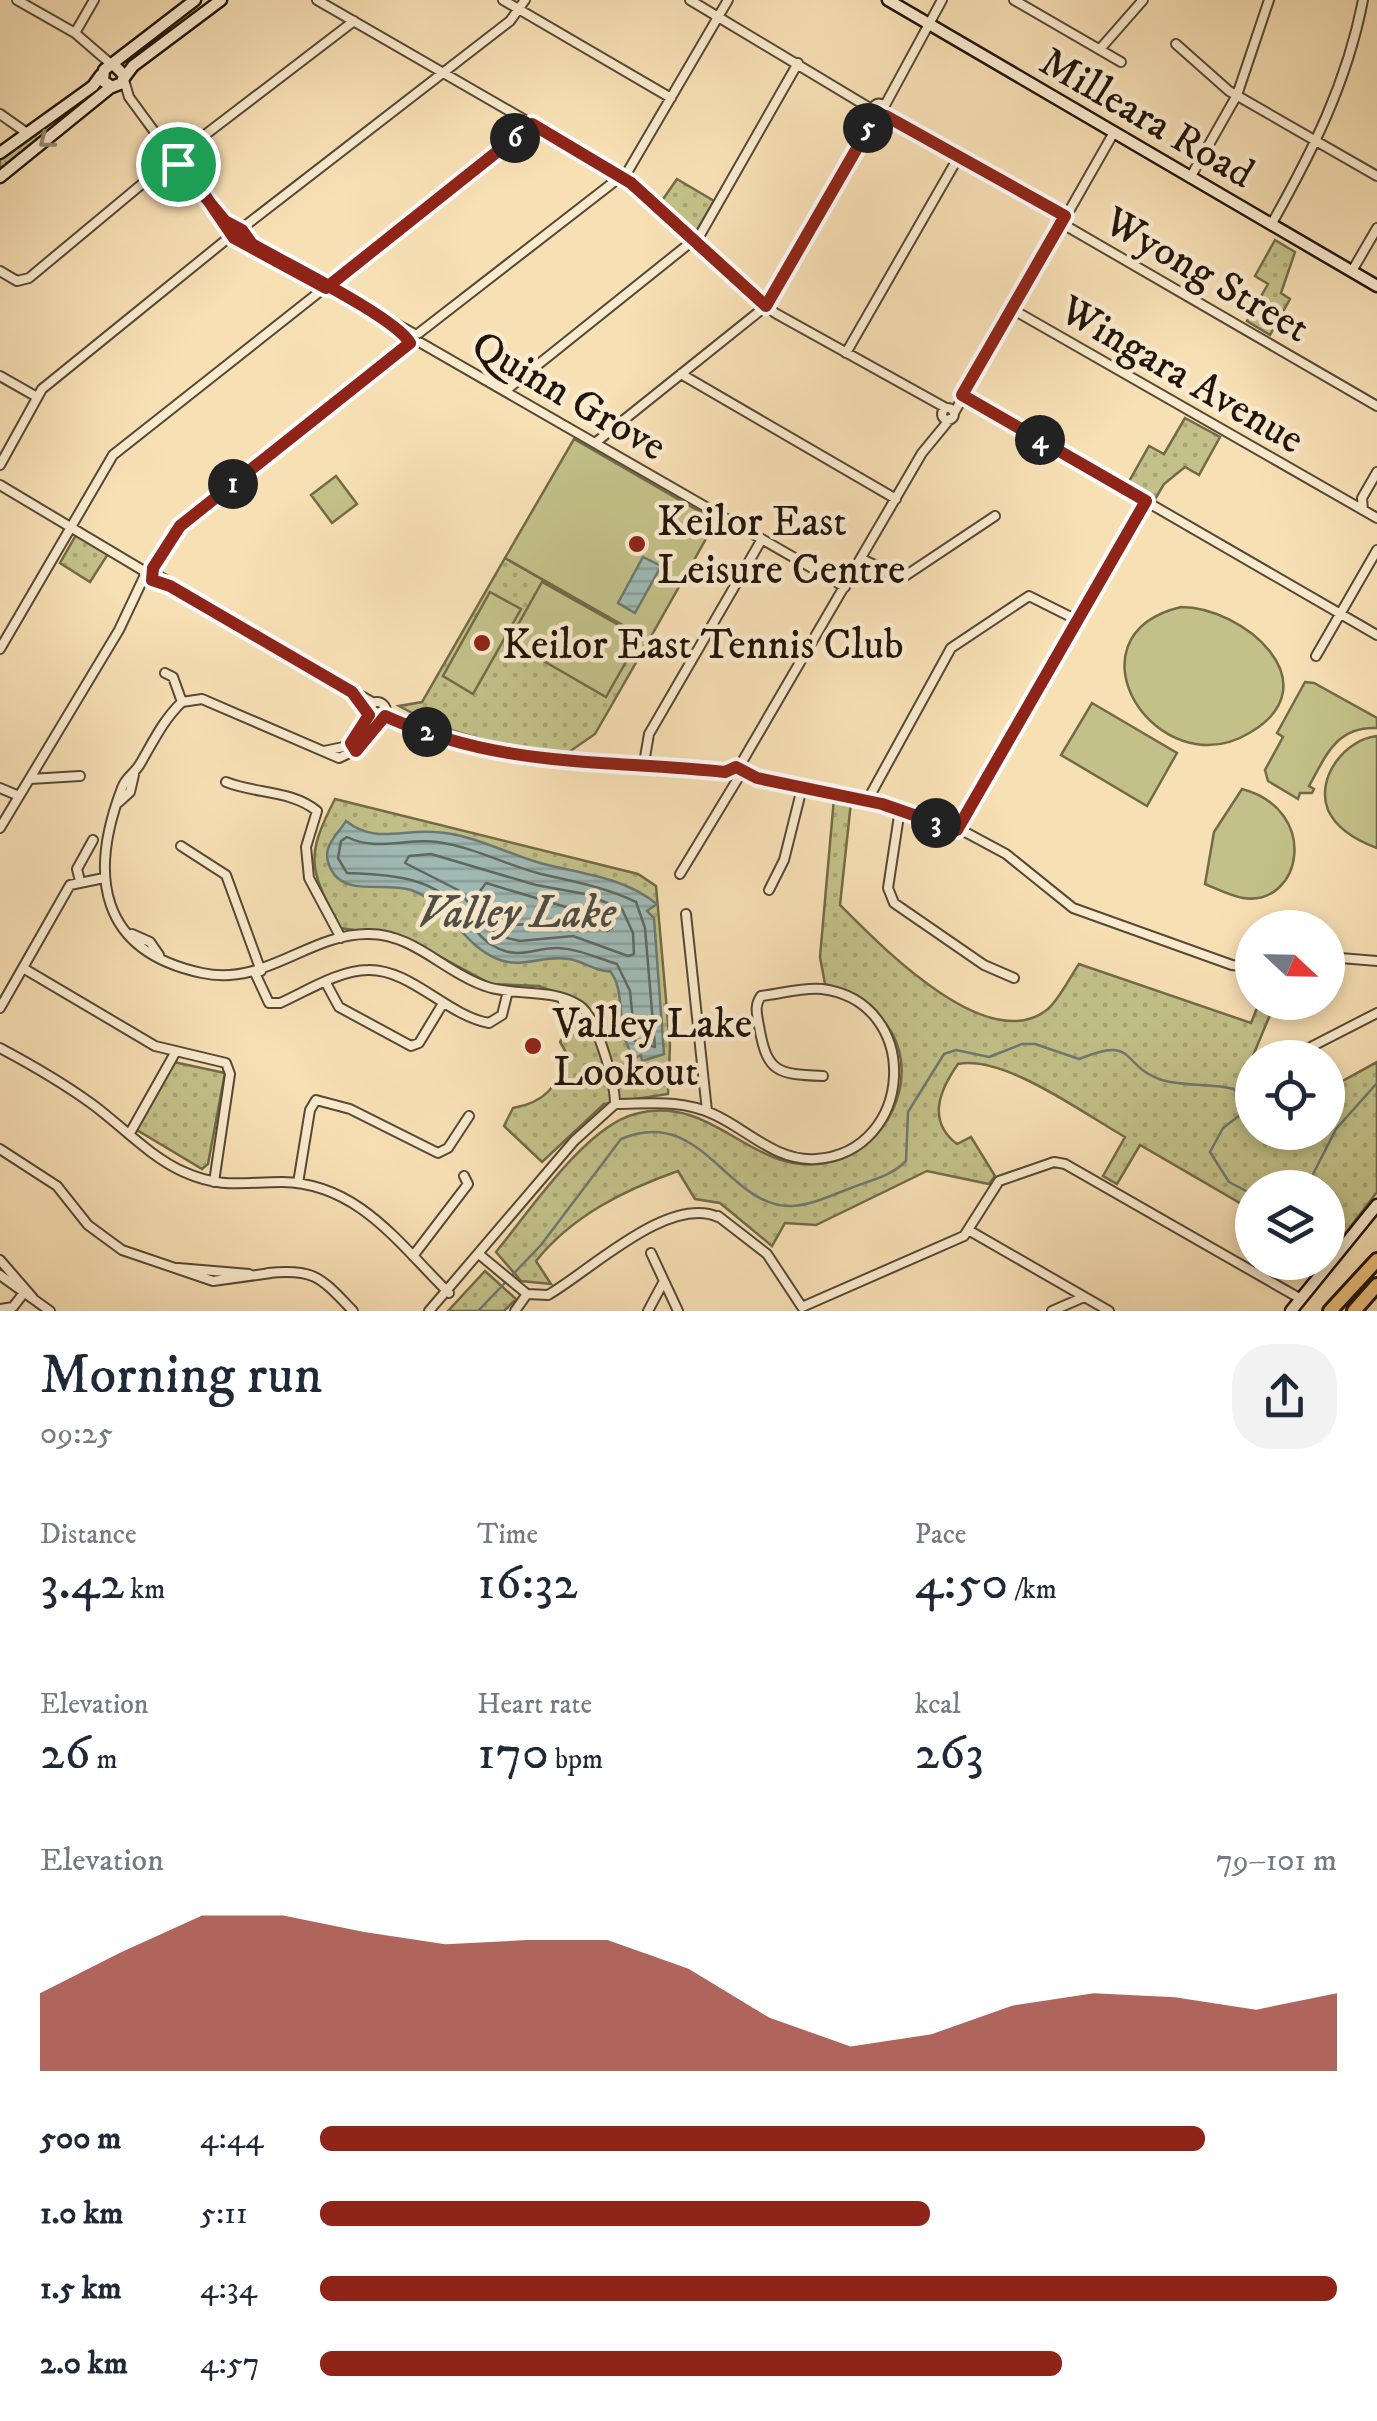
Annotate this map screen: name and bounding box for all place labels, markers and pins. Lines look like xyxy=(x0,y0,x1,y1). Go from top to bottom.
pin: 5 xyxy=(843,103,893,153)
pin: 6 xyxy=(490,113,540,163)
pin xyxy=(136,122,221,207)
pin: 4 xyxy=(1015,415,1065,465)
pin: 1 xyxy=(208,459,258,509)
place label: Keilor East Leisure Centre xyxy=(657,497,905,597)
marker: Keilor East Leisure Centre xyxy=(626,533,648,555)
place label: Keilor East Tennis Club xyxy=(502,620,904,672)
marker: Keilor East Tennis Club xyxy=(471,632,493,654)
pin: 2 xyxy=(402,707,452,757)
pin: 3 xyxy=(911,798,961,848)
place label: Valley Lake Lookout xyxy=(552,999,752,1099)
marker: Valley Lake Lookout xyxy=(522,1035,544,1057)

